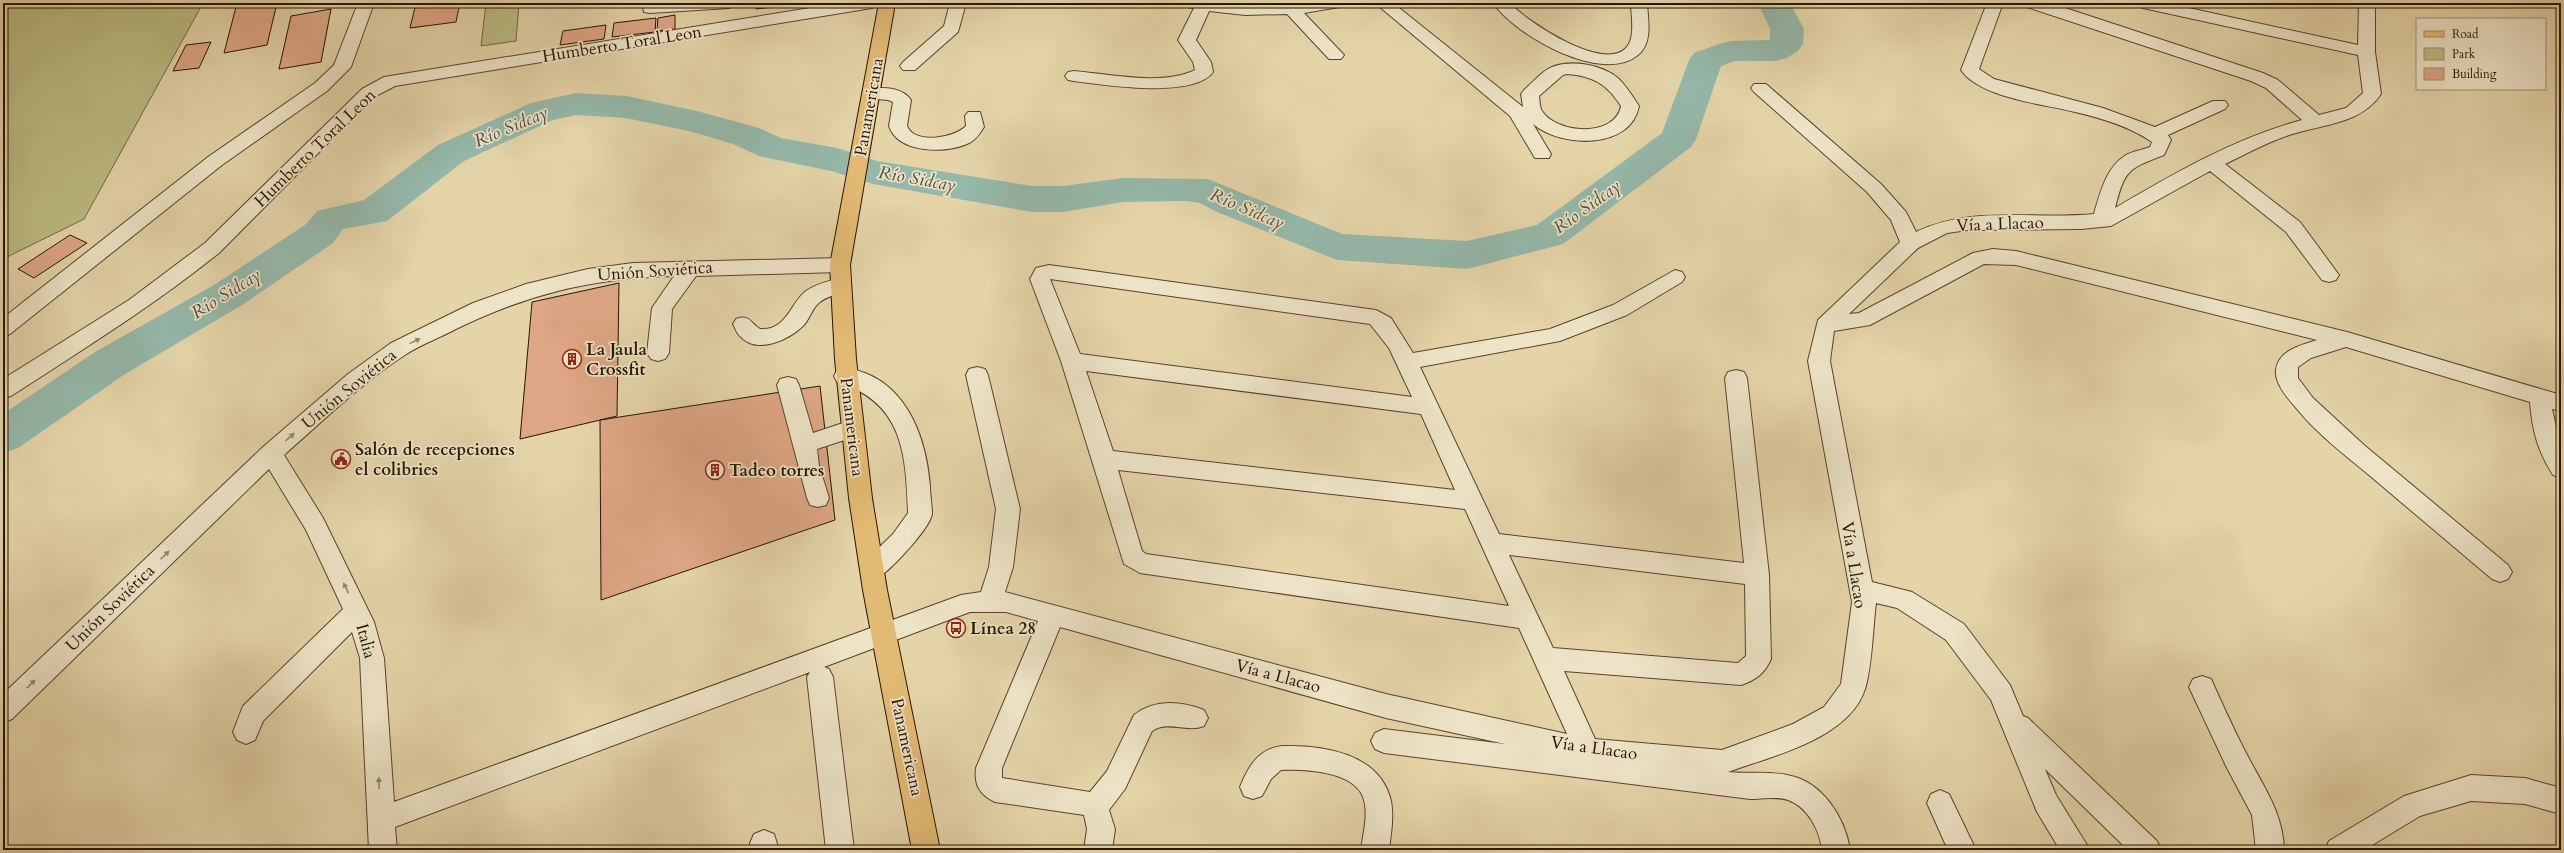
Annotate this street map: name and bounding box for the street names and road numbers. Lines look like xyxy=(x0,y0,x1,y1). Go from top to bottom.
street label: Humberto Toral Leon xyxy=(541,20,704,68)
street label: Panamericana xyxy=(849,55,889,158)
street label: Humberto Toral Leon xyxy=(249,84,381,212)
street label: Vía a Llacao xyxy=(1956,211,2044,237)
street label: Unión Soviética xyxy=(596,255,714,287)
street label: Unión Soviética xyxy=(297,343,402,434)
street label: Panamericana xyxy=(835,376,870,478)
street label: Vía a Llacao xyxy=(1836,520,1872,610)
street label: Unión Soviética xyxy=(60,559,160,656)
street label: Italia xyxy=(350,621,382,661)
street label: Vía a Llacao xyxy=(1233,654,1323,698)
street label: Panamericana xyxy=(885,696,929,799)
street label: Vía a Llacao xyxy=(1549,731,1639,765)

